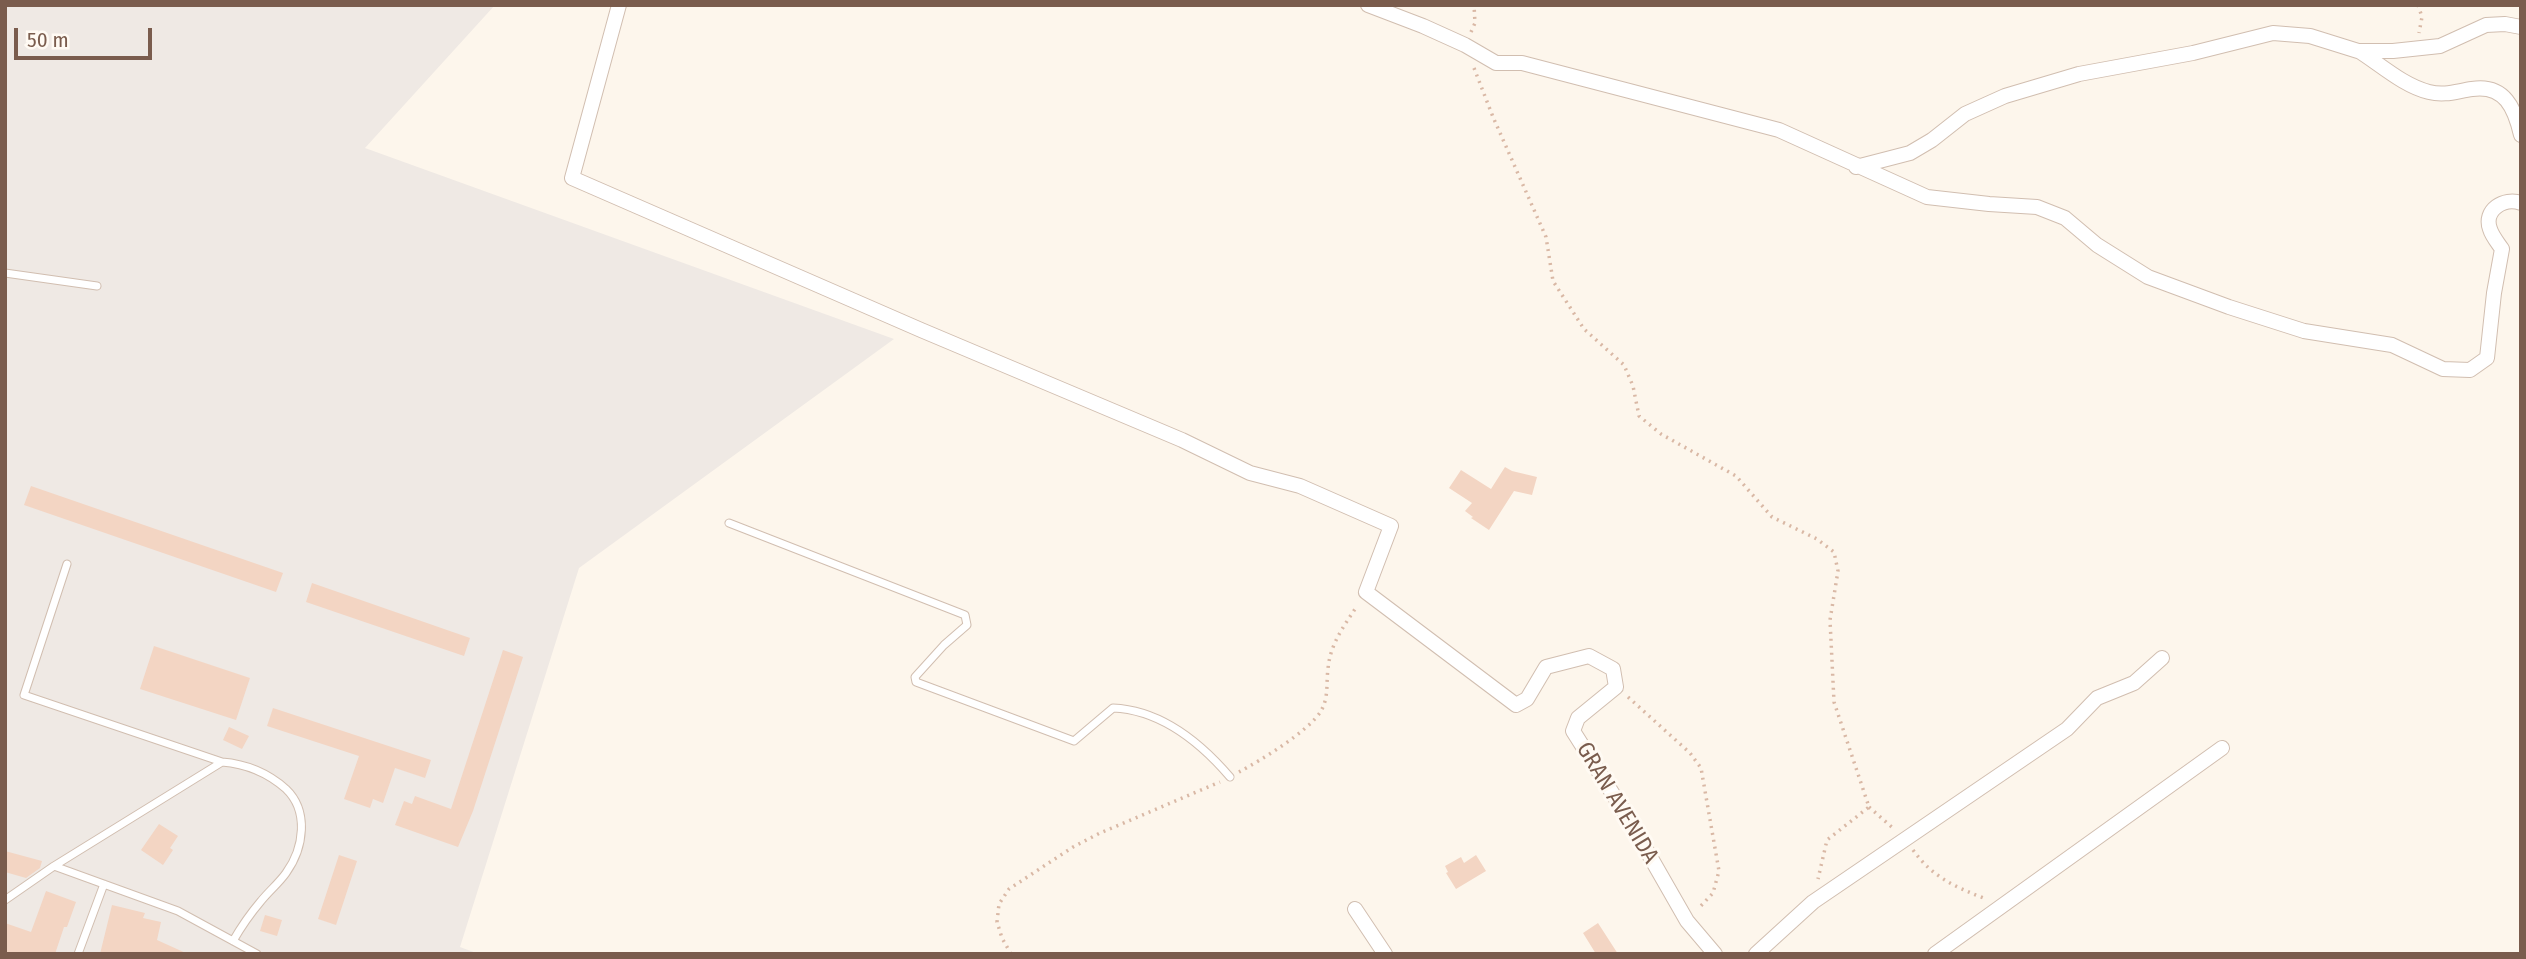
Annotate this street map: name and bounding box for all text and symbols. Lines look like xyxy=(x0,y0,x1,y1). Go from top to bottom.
scale bar xyxy=(18,14,156,58)
text: 50 m xyxy=(27,27,69,53)
street label: GRAN AVENIDA xyxy=(1570,737,1664,869)

